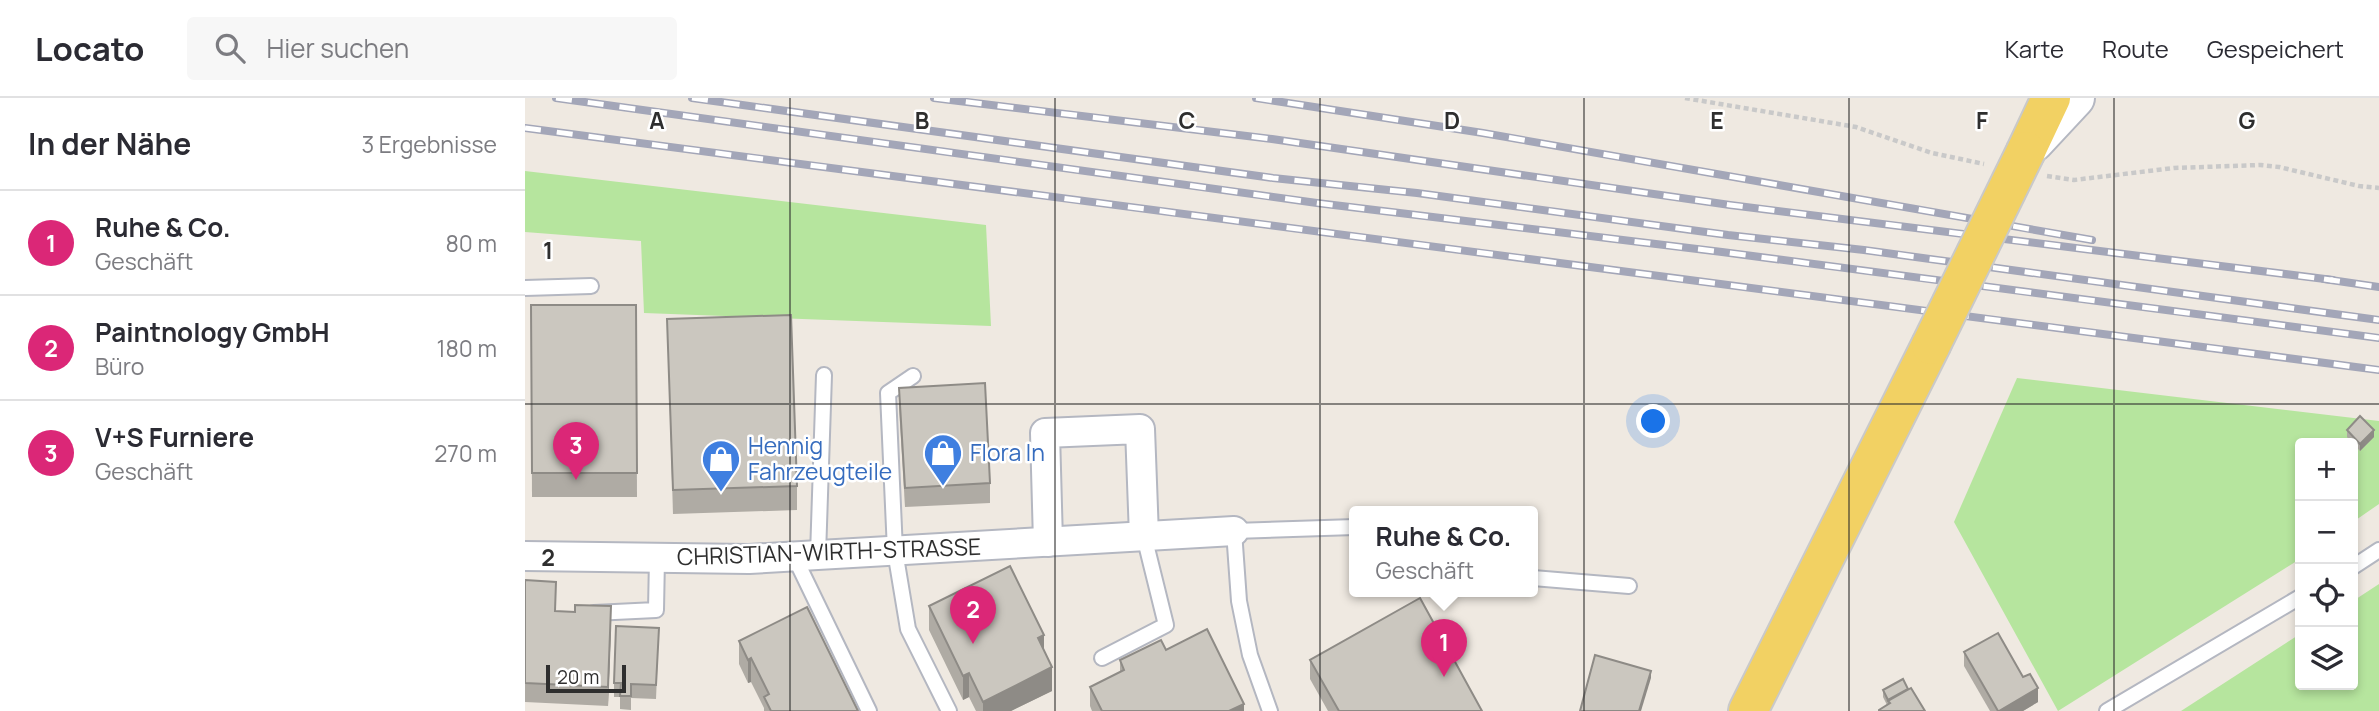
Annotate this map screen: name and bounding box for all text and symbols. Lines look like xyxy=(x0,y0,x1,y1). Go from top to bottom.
search box xyxy=(187,17,677,80)
text: Locato xyxy=(35,26,145,71)
icon: search xyxy=(211,29,249,67)
text: Hier suchen xyxy=(267,30,409,66)
text: Karte xyxy=(2005,32,2064,65)
text: Route xyxy=(2102,32,2169,65)
text: Gespeichert xyxy=(2207,32,2344,65)
text: A xyxy=(649,104,665,136)
text: B xyxy=(915,104,929,136)
text: C xyxy=(1179,104,1196,136)
text: D xyxy=(1444,104,1460,136)
text: E xyxy=(1710,104,1724,136)
text: F xyxy=(1976,104,1988,136)
text: G xyxy=(2239,104,2256,136)
text: In der Nähe xyxy=(28,123,191,164)
text: 3 Ergebnisse xyxy=(361,128,497,160)
text: Ruhe & Co. xyxy=(95,209,231,245)
text: 1 xyxy=(46,227,56,259)
text: 80 m xyxy=(446,227,497,259)
text: 1 xyxy=(543,234,553,266)
text: Geschäft xyxy=(95,245,193,277)
text: Paintnology GmbH xyxy=(95,314,329,350)
text: 2 xyxy=(44,332,58,364)
text: 180 m xyxy=(437,332,497,364)
text: Büro xyxy=(95,350,144,382)
your location xyxy=(1636,404,1670,438)
text: V+S Furniere xyxy=(95,419,254,455)
pin: 3 xyxy=(553,422,599,480)
place label: Hennig Fahrzeugteile xyxy=(748,429,892,487)
shop icon: Flora In xyxy=(922,432,964,487)
place label: Flora In xyxy=(970,436,1045,468)
text: 3 xyxy=(44,437,58,469)
text: 270 m xyxy=(434,437,497,469)
shop icon: Hennig Fahrzeugteile xyxy=(700,438,742,493)
map controls xyxy=(2295,438,2358,690)
button: + xyxy=(2295,438,2358,501)
text: Geschäft xyxy=(95,455,193,487)
button: − xyxy=(2295,501,2358,564)
popup xyxy=(1349,506,1538,597)
text: Ruhe & Co. xyxy=(1376,518,1511,554)
street label: CHRISTIAN-WIRTH-STRASSE xyxy=(676,530,982,572)
text: 2 xyxy=(541,541,555,573)
text: Geschäft xyxy=(1376,554,1474,586)
button: locate xyxy=(2295,564,2358,627)
pin: 2 xyxy=(950,586,996,644)
pin: 1 xyxy=(1421,619,1467,677)
button: layers xyxy=(2295,627,2358,690)
scale bar xyxy=(546,662,627,694)
text: 20 m xyxy=(557,664,599,690)

